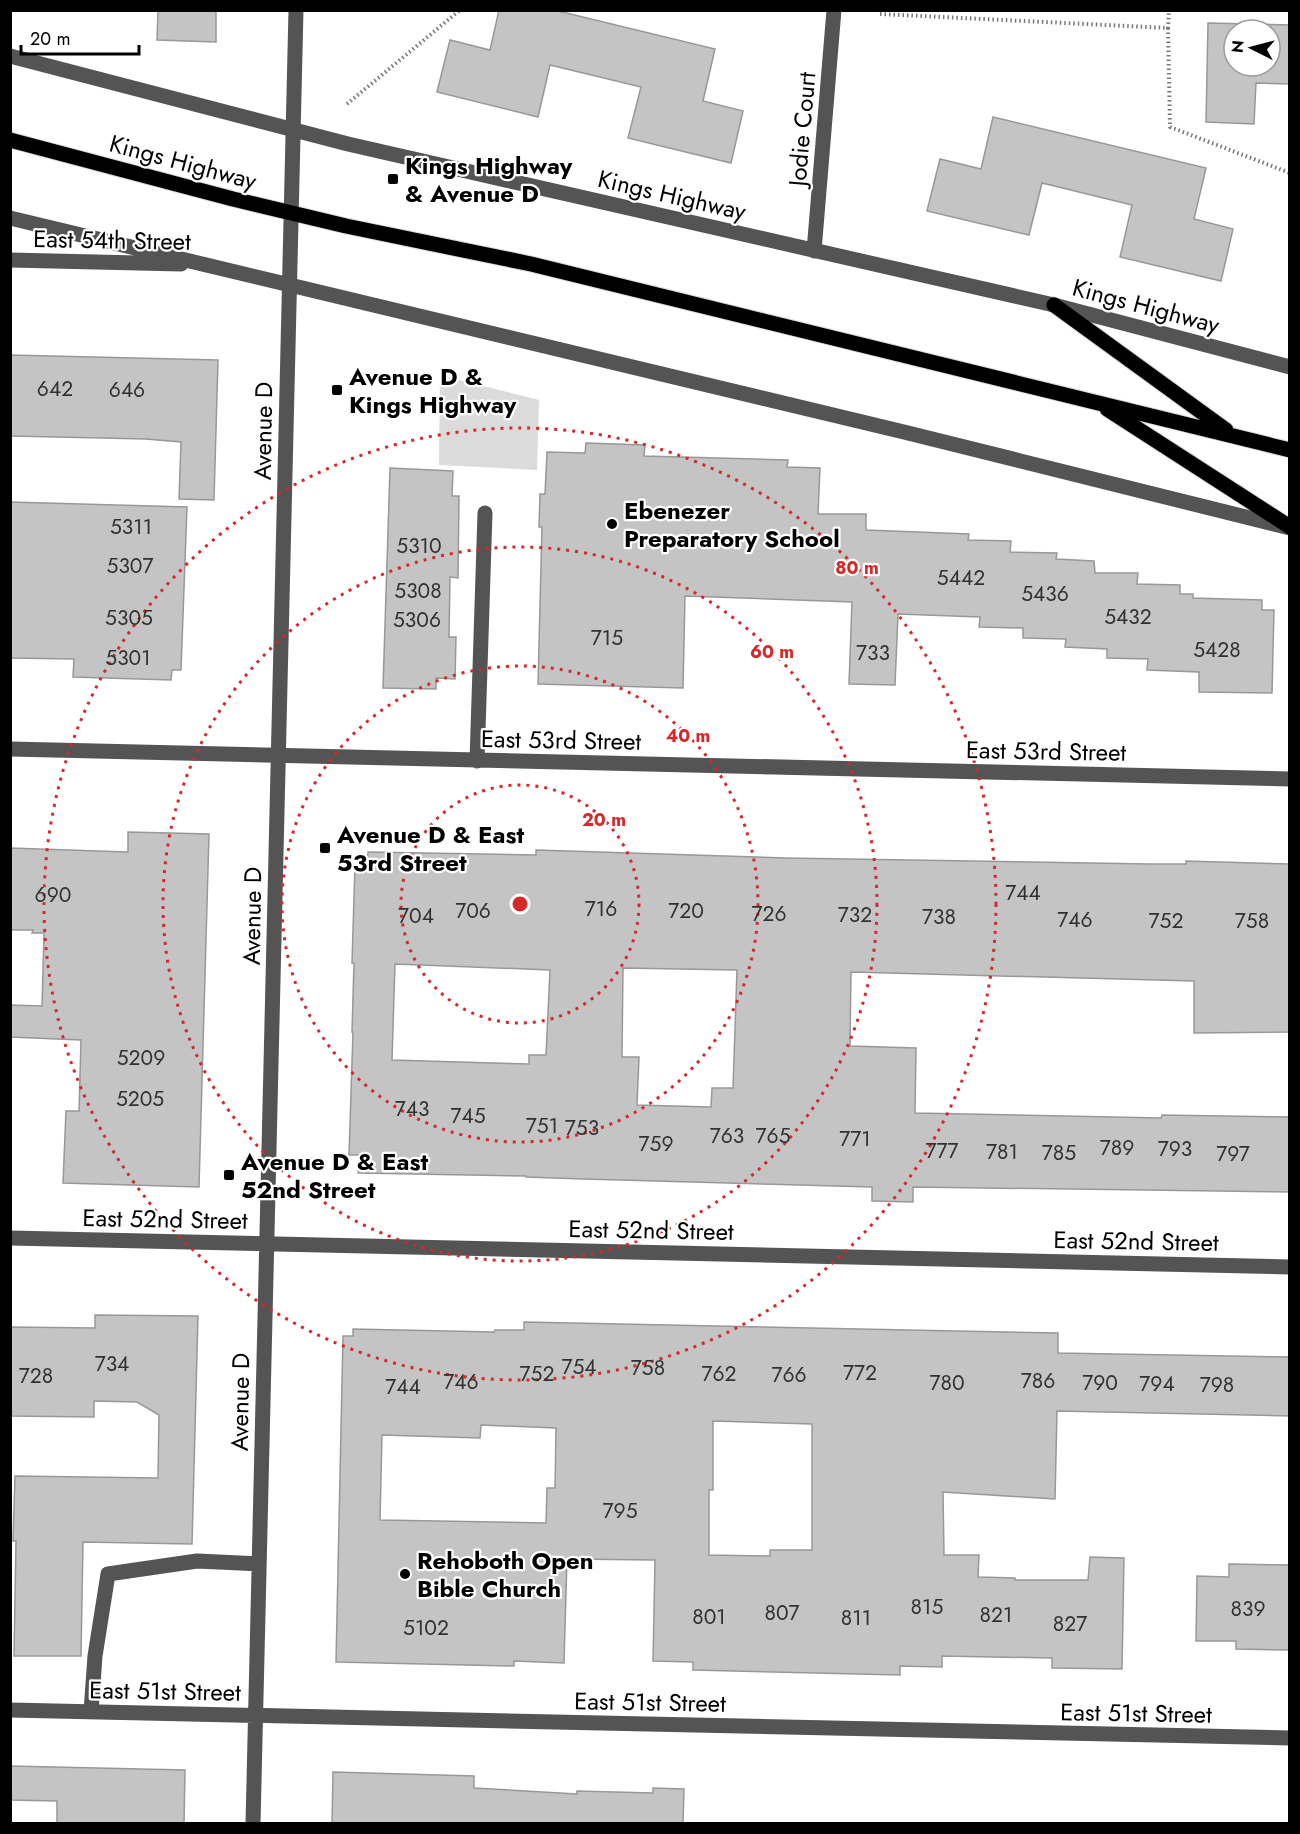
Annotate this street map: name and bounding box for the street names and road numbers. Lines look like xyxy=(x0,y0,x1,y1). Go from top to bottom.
street label: Jodie Court xyxy=(779,70,824,191)
street label: Kings Highway xyxy=(106,126,261,199)
street label: Kings Highway xyxy=(595,161,750,229)
street label: East 54th Street xyxy=(33,221,191,259)
street label: Kings Highway xyxy=(1069,270,1224,343)
street label: Avenue D xyxy=(245,382,281,480)
street label: East 53rd Street xyxy=(481,721,642,759)
street label: East 53rd Street xyxy=(966,732,1127,770)
street label: Avenue D xyxy=(234,867,270,965)
street label: East 52nd Street xyxy=(82,1200,248,1238)
street label: East 52nd Street xyxy=(568,1211,734,1249)
street label: East 52nd Street xyxy=(1053,1222,1219,1260)
street label: Avenue D xyxy=(222,1353,258,1451)
street label: East 51st Street xyxy=(89,1672,241,1710)
street label: East 51st Street xyxy=(574,1683,726,1721)
street label: East 51st Street xyxy=(1060,1694,1212,1732)

